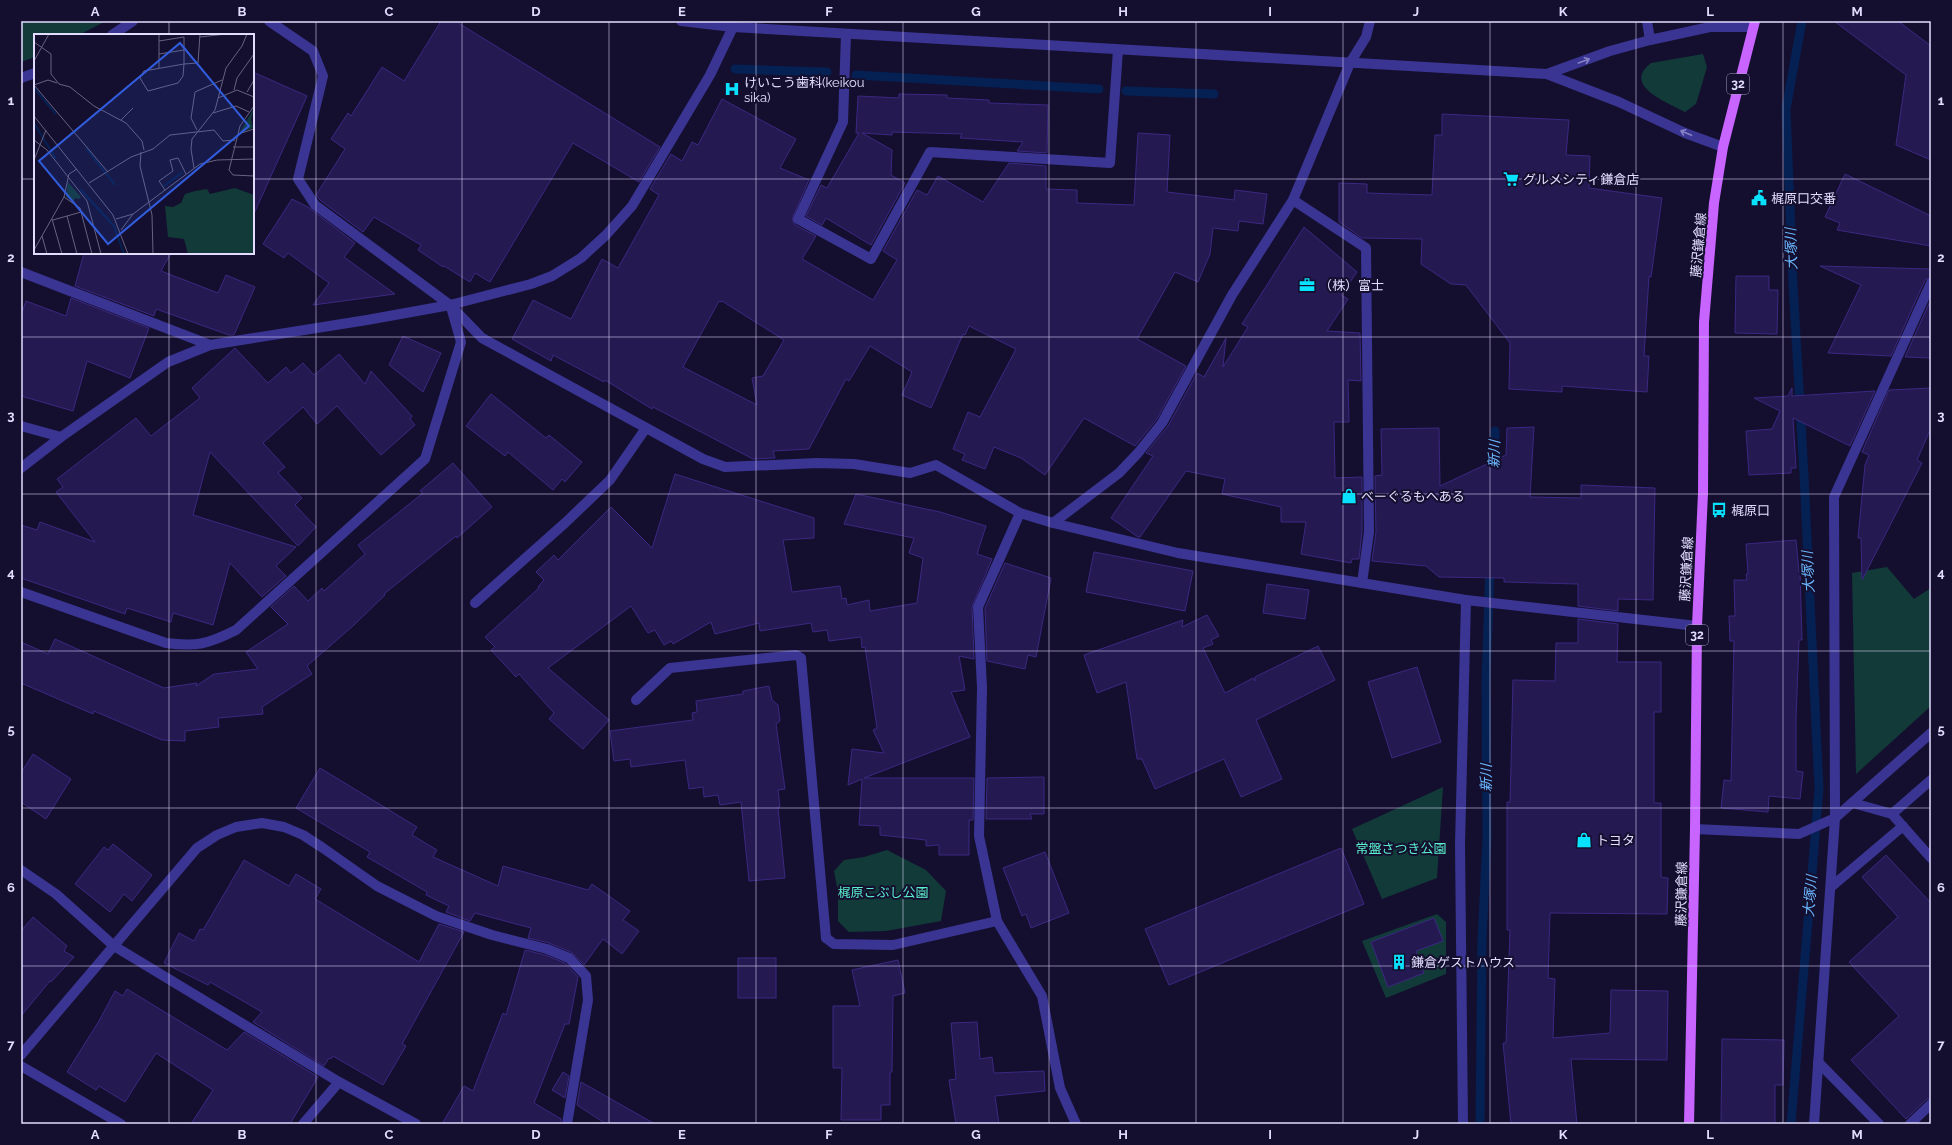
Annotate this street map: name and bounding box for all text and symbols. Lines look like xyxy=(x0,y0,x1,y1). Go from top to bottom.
text: A xyxy=(91,4,100,19)
text: B xyxy=(238,4,247,19)
text: C xyxy=(385,4,394,19)
text: D xyxy=(531,4,541,19)
text: E xyxy=(678,4,686,19)
text: F xyxy=(825,4,833,19)
text: G xyxy=(971,4,981,19)
text: H xyxy=(1118,4,1128,19)
text: I xyxy=(1268,4,1272,19)
text: J xyxy=(1413,4,1419,19)
text: K xyxy=(1559,4,1568,19)
text: L xyxy=(1706,4,1714,19)
text: M xyxy=(1851,4,1863,19)
inset map xyxy=(34,34,254,254)
one-way arrow xyxy=(1577,56,1589,64)
road number: 32 xyxy=(1727,74,1749,94)
place label: けいこう歯科(keikou sika) xyxy=(744,75,865,105)
hospital icon: けいこう歯科(keikou sika) xyxy=(723,80,741,98)
text: 1 xyxy=(8,93,15,108)
text: 1 xyxy=(1938,93,1945,108)
one-way arrow xyxy=(1681,129,1693,136)
supermarket icon: グルメシティ鎌倉店 xyxy=(1502,170,1520,188)
place label: グルメシティ鎌倉店 xyxy=(1523,172,1639,187)
public building icon: 梶原口交番 xyxy=(1750,189,1768,207)
place label: 梶原口交番 xyxy=(1771,191,1836,206)
street label: 藤沢鎌倉線 xyxy=(1688,212,1709,278)
water label: 大塚川 xyxy=(1782,226,1800,270)
text: 2 xyxy=(7,250,15,265)
text: 2 xyxy=(1937,250,1945,265)
office icon: （株）富士 xyxy=(1298,276,1316,294)
place label: （株）富士 xyxy=(1319,278,1384,293)
text: 3 xyxy=(7,408,15,423)
text: 3 xyxy=(1937,408,1945,423)
water label: 新川 xyxy=(1486,438,1503,468)
shop icon: べーぐるもへある xyxy=(1340,487,1358,505)
place label: べーぐるもへある xyxy=(1361,489,1465,504)
bus stop icon: 梶原口 xyxy=(1710,501,1728,519)
place label: 梶原口 xyxy=(1731,503,1770,518)
street label: 藤沢鎌倉線 xyxy=(1677,536,1696,602)
water label: 大塚川 xyxy=(1799,549,1817,593)
text: 4 xyxy=(7,565,15,580)
text: 4 xyxy=(1937,565,1945,580)
road number: 32 xyxy=(1686,625,1708,645)
text: 5 xyxy=(7,722,15,737)
text: 5 xyxy=(1937,722,1945,737)
water label: 新川 xyxy=(1478,762,1494,792)
shop icon: トヨタ xyxy=(1575,831,1593,849)
place label: トヨタ xyxy=(1596,833,1635,848)
park label: 常盤さつき公園 xyxy=(1355,841,1447,856)
street label: 藤沢鎌倉線 xyxy=(1673,861,1690,927)
water label: 大塚川 xyxy=(1800,872,1820,918)
text: 6 xyxy=(7,880,15,895)
text: 6 xyxy=(1937,880,1945,895)
park label: 梶原こぶし公園 xyxy=(837,885,929,900)
building icon: 鎌倉ゲストハウス xyxy=(1390,953,1408,971)
place label: 鎌倉ゲストハウス xyxy=(1411,955,1515,970)
text: 7 xyxy=(7,1037,15,1052)
text: 7 xyxy=(1937,1037,1945,1052)
text: A xyxy=(91,1127,100,1142)
text: B xyxy=(238,1127,247,1142)
text: C xyxy=(385,1127,394,1142)
text: D xyxy=(531,1127,541,1142)
text: E xyxy=(678,1127,686,1142)
text: F xyxy=(825,1127,833,1142)
text: G xyxy=(971,1127,981,1142)
text: H xyxy=(1118,1127,1128,1142)
text: I xyxy=(1268,1127,1272,1142)
text: J xyxy=(1413,1127,1419,1142)
text: K xyxy=(1559,1127,1568,1142)
text: L xyxy=(1706,1127,1714,1142)
text: M xyxy=(1851,1127,1863,1142)

